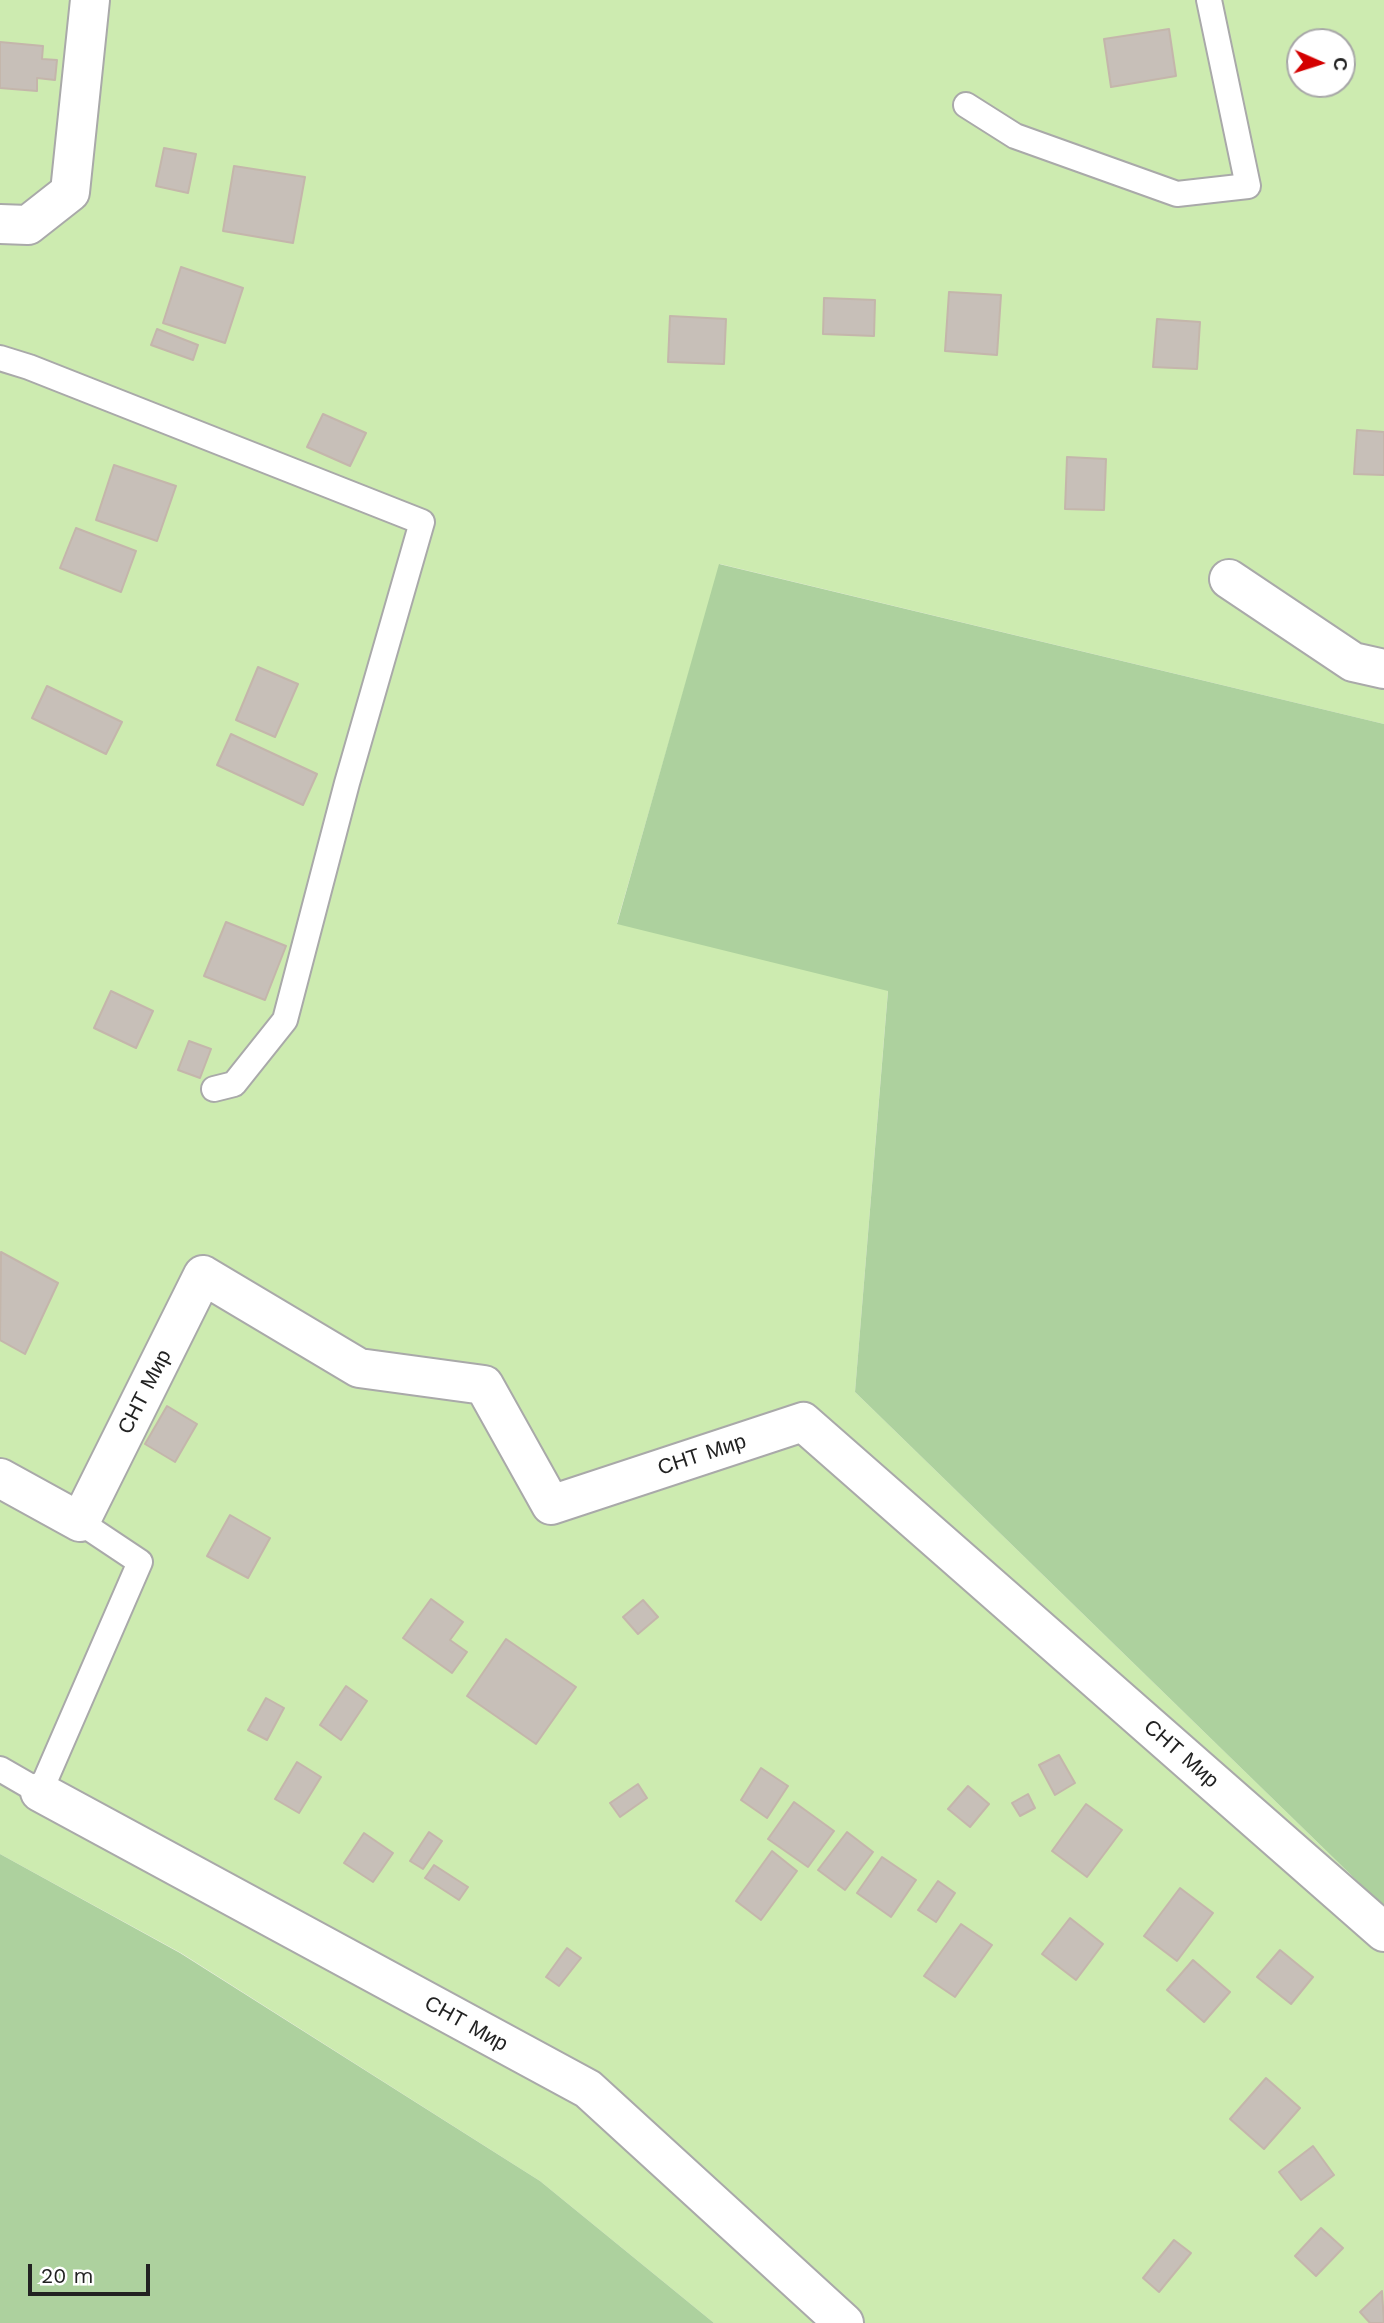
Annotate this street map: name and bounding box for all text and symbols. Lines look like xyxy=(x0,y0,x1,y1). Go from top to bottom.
north arrow xyxy=(1286,28,1356,98)
text: С xyxy=(1329,57,1352,71)
street label: СНТ Мир xyxy=(113,1346,177,1438)
street label: СНТ Мир xyxy=(655,1429,749,1481)
street label: СНТ Мир xyxy=(1138,1715,1224,1793)
street label: СНТ Мир xyxy=(420,1991,512,2057)
scale bar xyxy=(32,2250,154,2294)
text: 20 m xyxy=(41,2263,93,2288)

